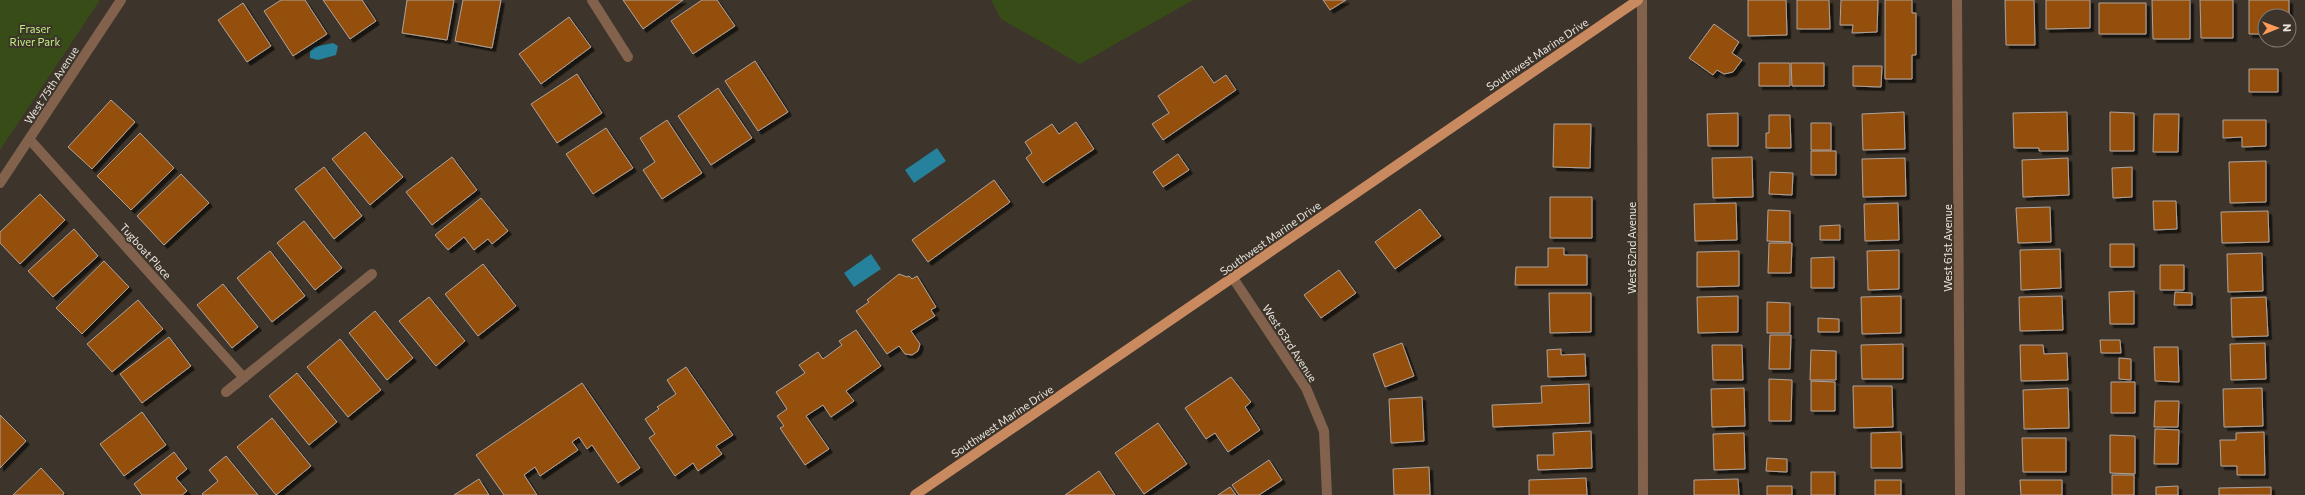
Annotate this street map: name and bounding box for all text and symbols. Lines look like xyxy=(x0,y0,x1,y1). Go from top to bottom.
north arrow xyxy=(2257,8,2297,48)
street label: Southwest Marine Drive xyxy=(1484,15,1591,93)
park label: Fraser River Park xyxy=(10,22,61,48)
text: N xyxy=(2281,24,2294,32)
street label: West 75th Avenue xyxy=(21,44,81,126)
street label: Southwest Marine Drive xyxy=(1217,198,1323,278)
street label: West 62nd Avenue xyxy=(1625,202,1638,294)
street label: West 61st Avenue xyxy=(1941,204,1954,292)
street label: Tugboat Place xyxy=(118,220,175,282)
street label: West 63rd Avenue xyxy=(1260,302,1320,384)
street label: Southwest Marine Drive xyxy=(949,382,1056,460)

